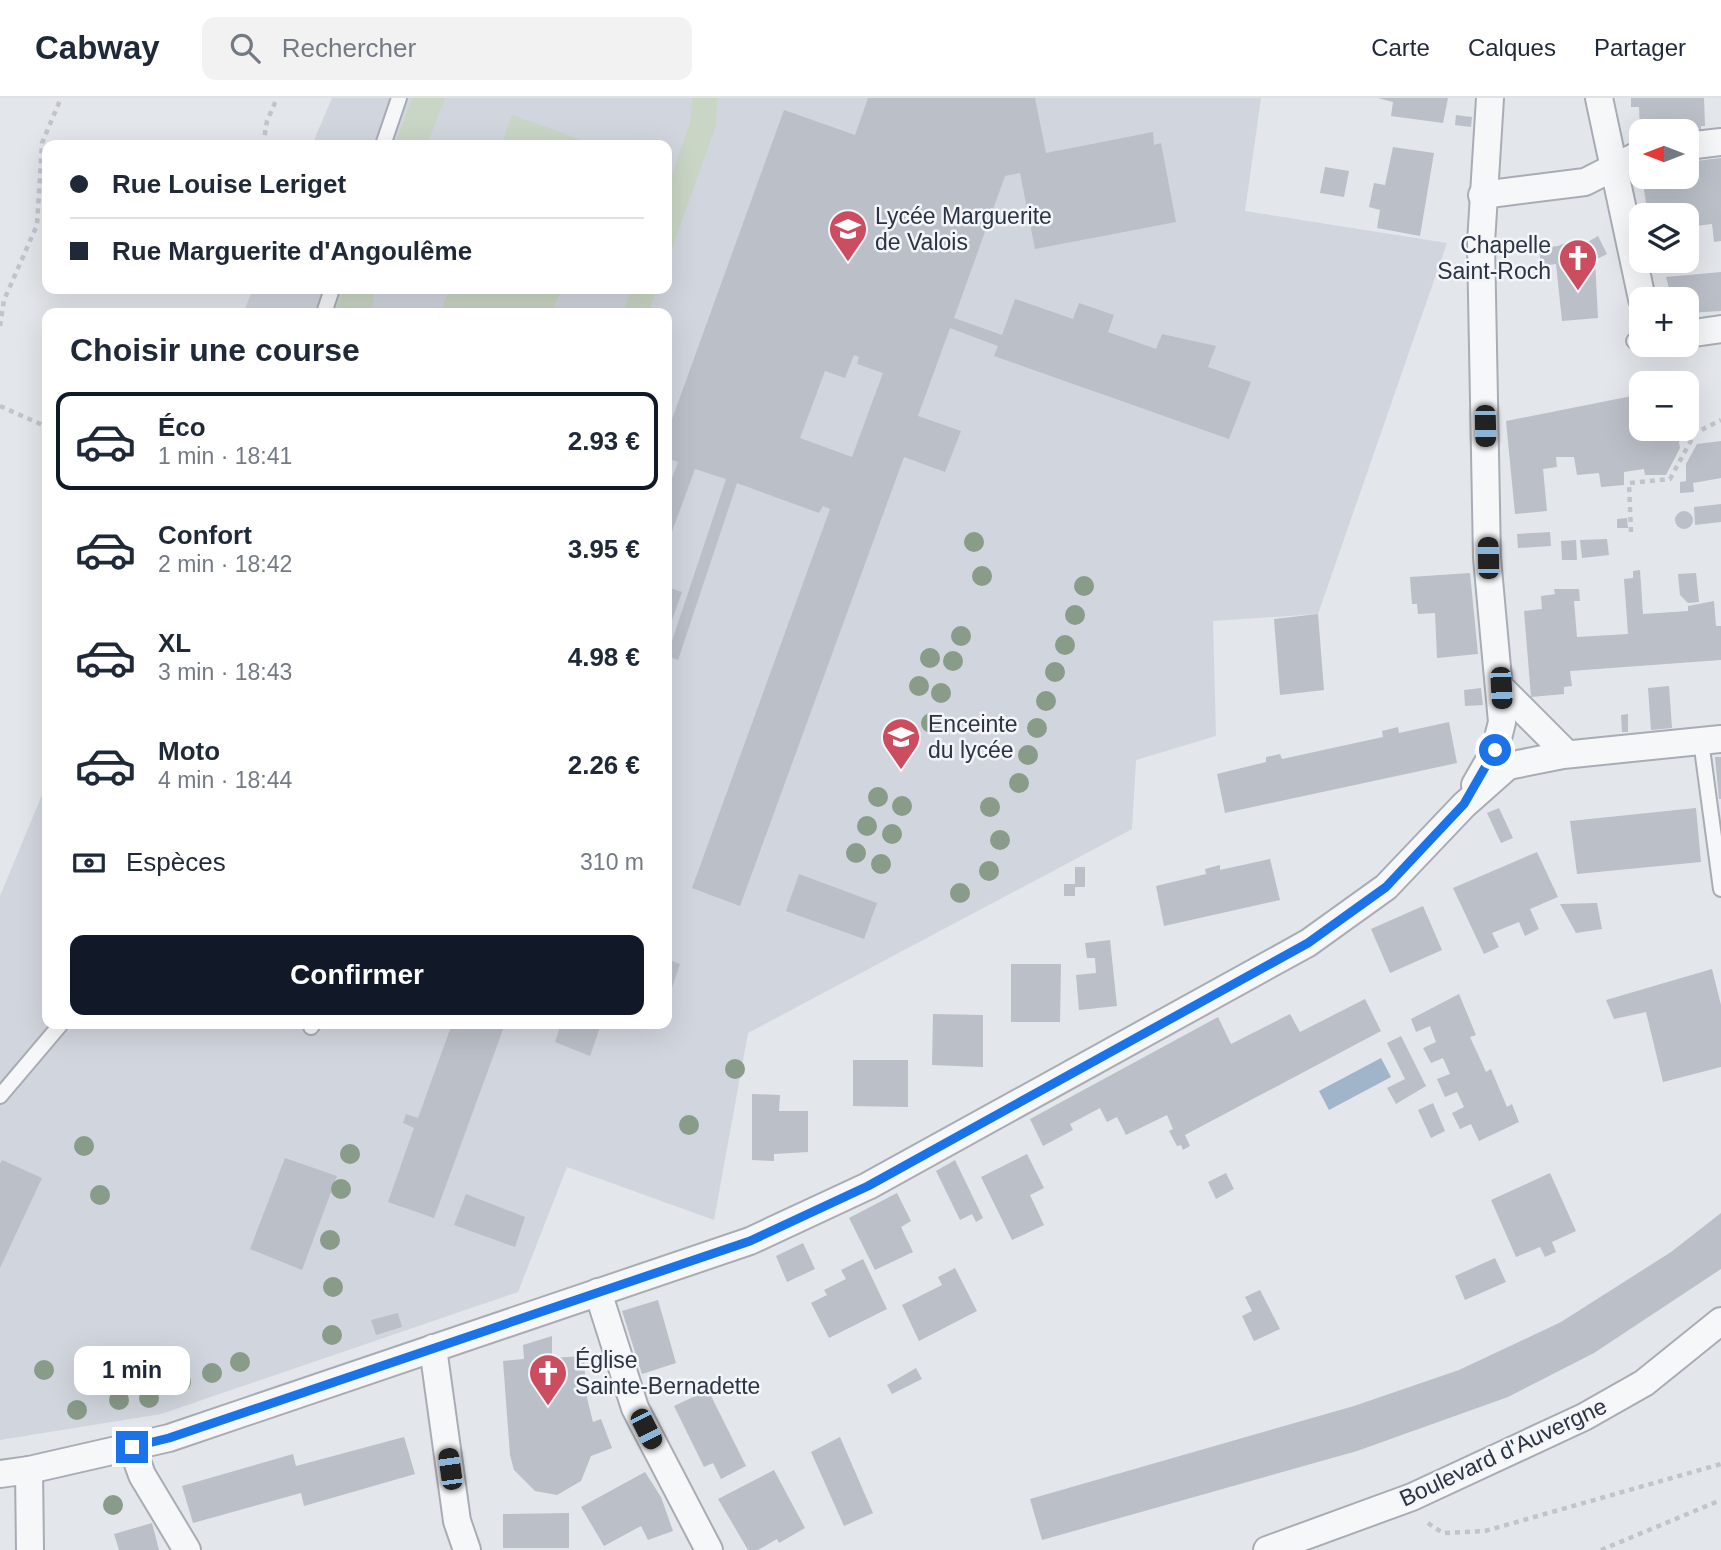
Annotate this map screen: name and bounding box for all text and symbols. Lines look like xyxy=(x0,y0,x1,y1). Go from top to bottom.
search box xyxy=(202,17,692,80)
text: Cabway xyxy=(35,29,160,66)
icon: search xyxy=(226,29,264,67)
text: Rechercher xyxy=(282,33,416,63)
text: Carte xyxy=(1371,34,1430,61)
text: Calques xyxy=(1468,34,1556,61)
text: Partager xyxy=(1594,34,1686,61)
north arrow xyxy=(1629,119,1699,189)
map controls xyxy=(1629,119,1699,441)
text: Rue Louise Leriget xyxy=(112,169,346,199)
place label: Lycée Marguerite de Valois xyxy=(875,203,1052,255)
button: layers xyxy=(1629,203,1699,273)
school or university icon: Lycée Marguerite de Valois xyxy=(827,208,869,263)
place label: Chapelle Saint-Roch xyxy=(1437,232,1551,284)
text: Rue Marguerite d'Angoulême xyxy=(112,236,472,266)
church icon: Chapelle Saint-Roch xyxy=(1557,237,1599,292)
button: + xyxy=(1629,287,1699,357)
text: Choisir une course xyxy=(70,332,360,368)
button: − xyxy=(1629,371,1699,441)
car xyxy=(1475,405,1496,447)
icon: car xyxy=(74,410,137,473)
text: Éco xyxy=(158,412,206,442)
text: 2.93 € xyxy=(568,426,640,456)
text: 1 min · 18:41 xyxy=(158,443,292,469)
icon: car xyxy=(74,518,137,581)
text: Confort xyxy=(158,520,252,550)
text: 3.95 € xyxy=(568,534,640,564)
car xyxy=(1478,537,1499,579)
text: 2 min · 18:42 xyxy=(158,551,292,577)
icon: car xyxy=(74,626,137,689)
text: XL xyxy=(158,628,191,658)
text: 4.98 € xyxy=(568,642,640,672)
text: 3 min · 18:43 xyxy=(158,659,292,685)
car xyxy=(1490,666,1513,710)
place label: Enceinte du lycée xyxy=(928,711,1018,763)
school or university icon: Enceinte du lycée xyxy=(880,716,922,771)
icon: car xyxy=(74,734,137,797)
route start xyxy=(1479,734,1511,766)
text: Moto xyxy=(158,736,220,766)
text: 2.26 € xyxy=(568,750,640,780)
text: 4 min · 18:44 xyxy=(158,767,292,793)
icon: cash xyxy=(70,844,108,882)
text: Espèces xyxy=(126,847,226,877)
text: 310 m xyxy=(580,849,644,875)
button: Confirmer xyxy=(70,935,644,1015)
callout: 1 min xyxy=(74,1346,190,1394)
place label: Église Sainte-Bernadette xyxy=(575,1347,760,1399)
church icon: Église Sainte-Bernadette xyxy=(527,1352,569,1407)
text: 1 min xyxy=(102,1357,162,1383)
street label: Boulevard d'Auvergne xyxy=(1395,1393,1611,1511)
car xyxy=(628,1406,665,1452)
route end xyxy=(116,1431,148,1463)
car xyxy=(437,1447,464,1491)

